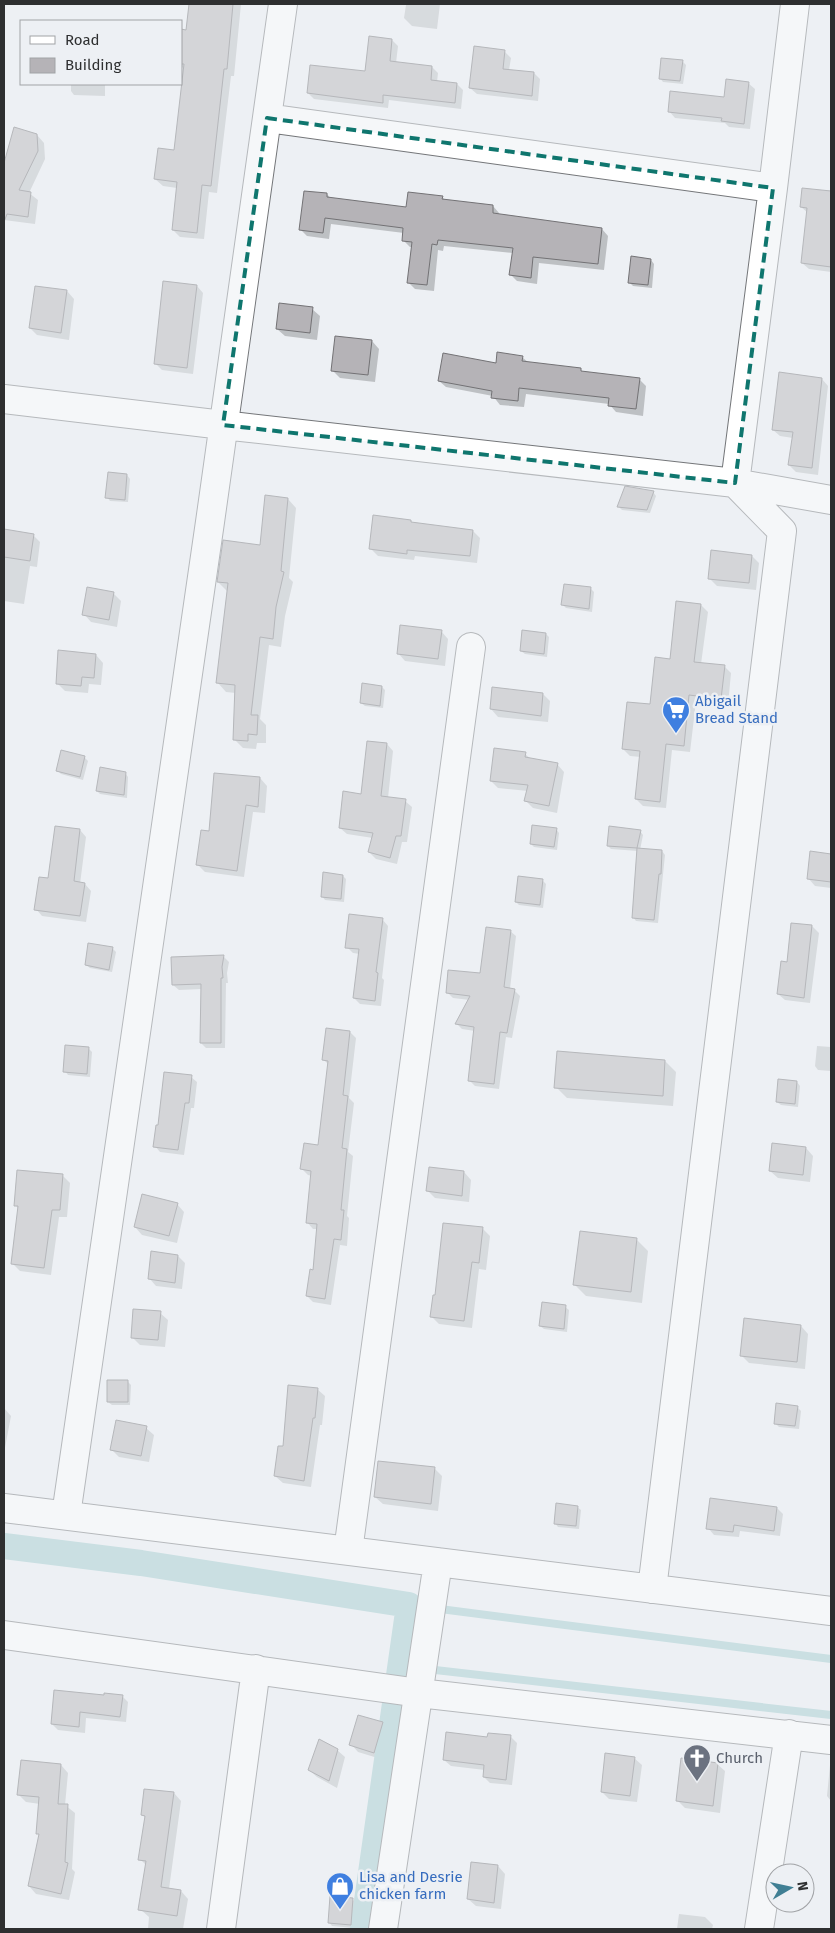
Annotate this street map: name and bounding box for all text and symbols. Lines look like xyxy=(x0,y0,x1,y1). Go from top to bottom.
legend xyxy=(20,20,182,85)
text: Road xyxy=(65,31,100,49)
text: Building xyxy=(65,56,121,74)
place label: Abigail Bread Stand xyxy=(695,692,778,727)
supermarket icon: Abigail Bread Stand xyxy=(661,695,691,734)
church icon: Church xyxy=(682,1743,712,1782)
place label: Church xyxy=(716,1749,763,1767)
north arrow xyxy=(765,1863,815,1913)
place label: Lisa and Desrie chicken farm xyxy=(359,1868,463,1903)
shop icon: Lisa and Desrie chicken farm xyxy=(325,1871,355,1910)
text: N xyxy=(793,1880,811,1892)

